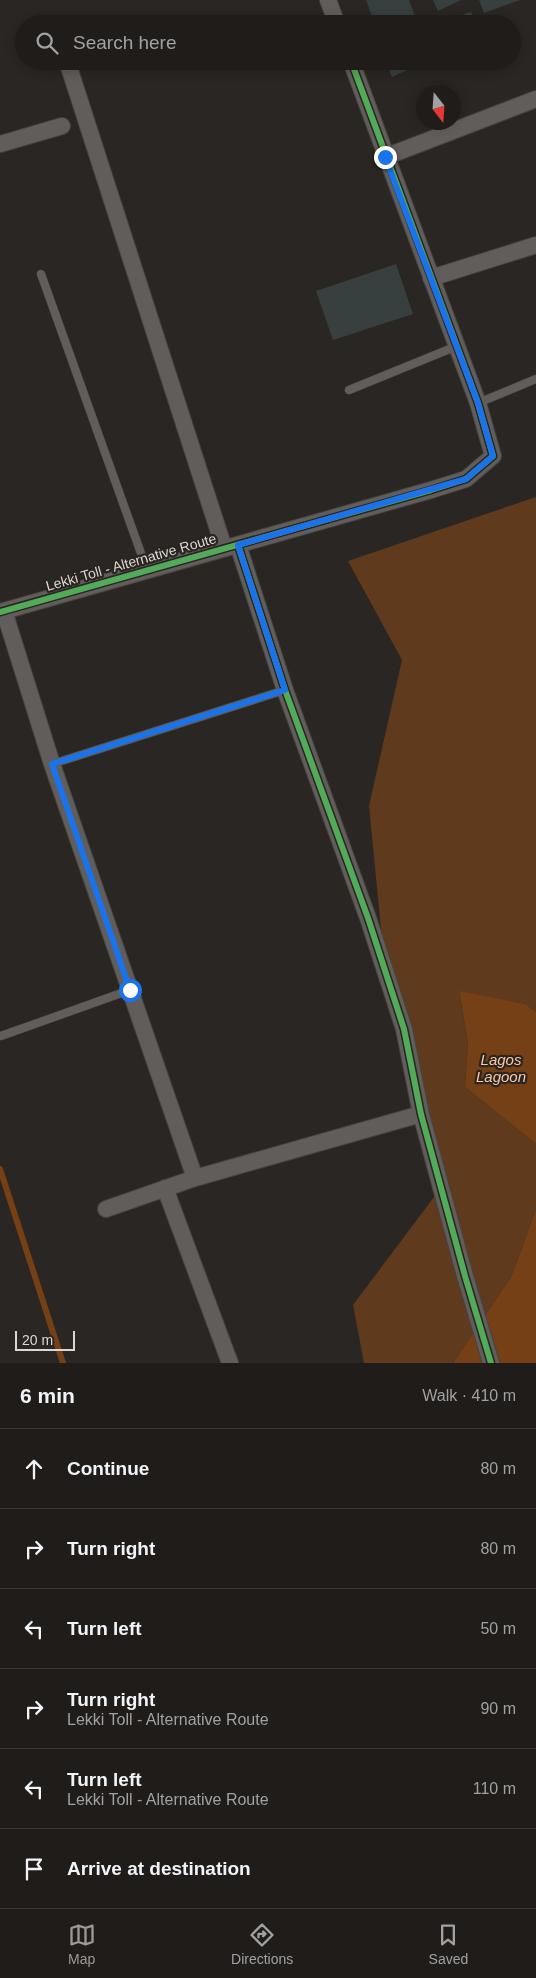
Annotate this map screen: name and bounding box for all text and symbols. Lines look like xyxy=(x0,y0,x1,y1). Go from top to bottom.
search box xyxy=(15,15,521,70)
icon: search xyxy=(33,29,61,57)
text: Search here xyxy=(73,32,177,53)
north arrow xyxy=(416,85,461,130)
route end xyxy=(374,146,397,169)
street label: Lekki Toll - Alternative Route xyxy=(44,530,218,594)
route start xyxy=(119,979,142,1002)
water label: Lagos Lagoon xyxy=(476,1051,526,1085)
scale bar xyxy=(15,1328,75,1351)
text: 20 m xyxy=(22,1332,53,1348)
text: 6 min xyxy=(20,1384,75,1407)
text: Walk · 410 m xyxy=(422,1387,516,1404)
icon: ahead xyxy=(20,1455,48,1483)
text: Continue xyxy=(67,1458,149,1479)
text: 80 m xyxy=(480,1460,516,1477)
icon: right xyxy=(20,1535,48,1563)
text: Turn right xyxy=(67,1538,155,1559)
text: 80 m xyxy=(480,1540,516,1557)
icon: left xyxy=(20,1615,48,1643)
text: Turn left xyxy=(67,1618,142,1639)
text: 50 m xyxy=(480,1620,516,1637)
text: Turn right xyxy=(67,1689,155,1710)
icon: right xyxy=(20,1695,48,1723)
text: 90 m xyxy=(480,1700,516,1717)
text: Lekki Toll - Alternative Route xyxy=(67,1711,269,1728)
text: Turn left xyxy=(67,1769,142,1790)
icon: left xyxy=(20,1775,48,1803)
text: 110 m xyxy=(473,1780,516,1797)
text: Lekki Toll - Alternative Route xyxy=(67,1791,269,1808)
icon: arrive xyxy=(20,1855,48,1883)
text: Arrive at destination xyxy=(67,1858,251,1879)
tab: Map xyxy=(68,1921,96,1967)
tab: Directions xyxy=(231,1921,293,1967)
tab: Saved xyxy=(429,1921,468,1967)

